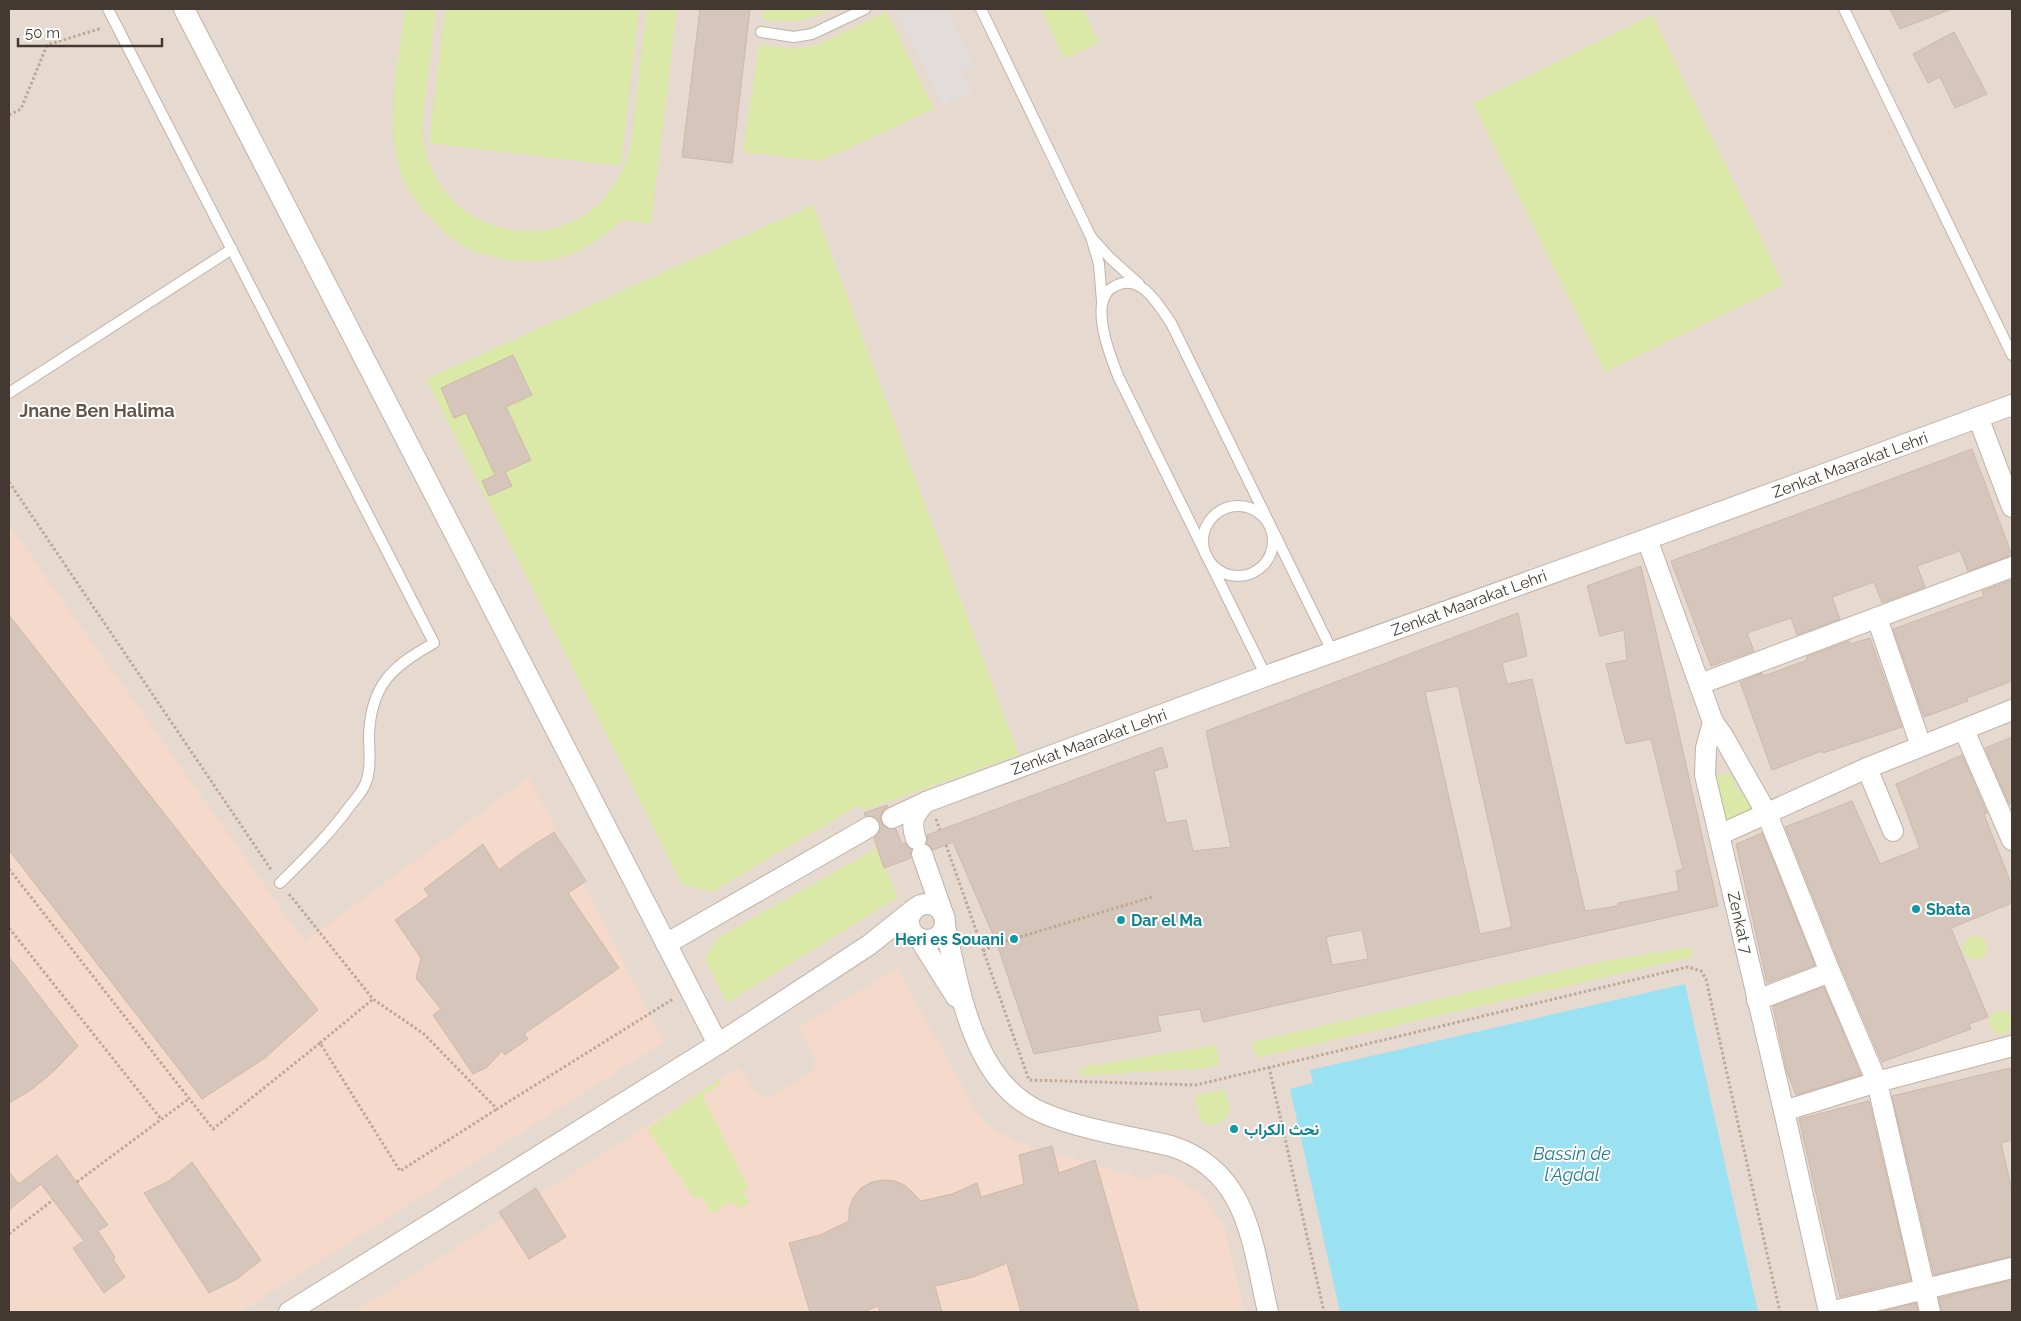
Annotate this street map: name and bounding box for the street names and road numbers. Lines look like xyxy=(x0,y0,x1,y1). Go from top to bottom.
street label: Zenkat Maarakat Lehri xyxy=(1770,428,1930,502)
street label: Zenkat Maarakat Lehri xyxy=(1389,566,1549,640)
street label: Zenkat Maarakat Lehri xyxy=(1009,705,1169,779)
street label: Zenkat 7 xyxy=(1724,890,1757,957)

